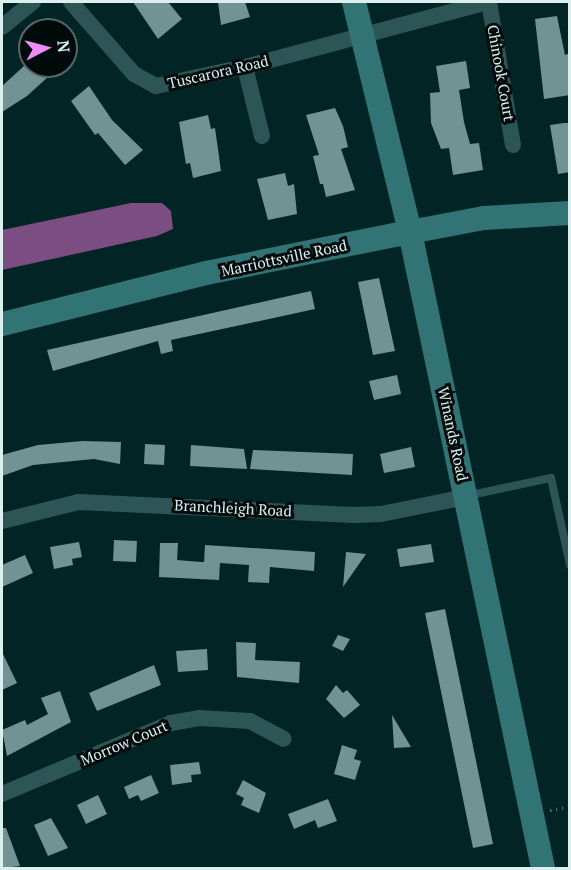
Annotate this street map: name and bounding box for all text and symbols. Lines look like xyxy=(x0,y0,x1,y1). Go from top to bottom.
north arrow xyxy=(18,18,78,78)
street label: Chinook Court xyxy=(484,23,518,123)
text: N xyxy=(52,39,75,54)
street label: Tuscarora Road xyxy=(166,52,270,92)
street label: Marriottsville Road xyxy=(219,236,349,280)
street label: Winands Road xyxy=(434,385,472,483)
street label: Branchleigh Road xyxy=(174,496,292,520)
street label: Morrow Court xyxy=(78,717,170,769)

